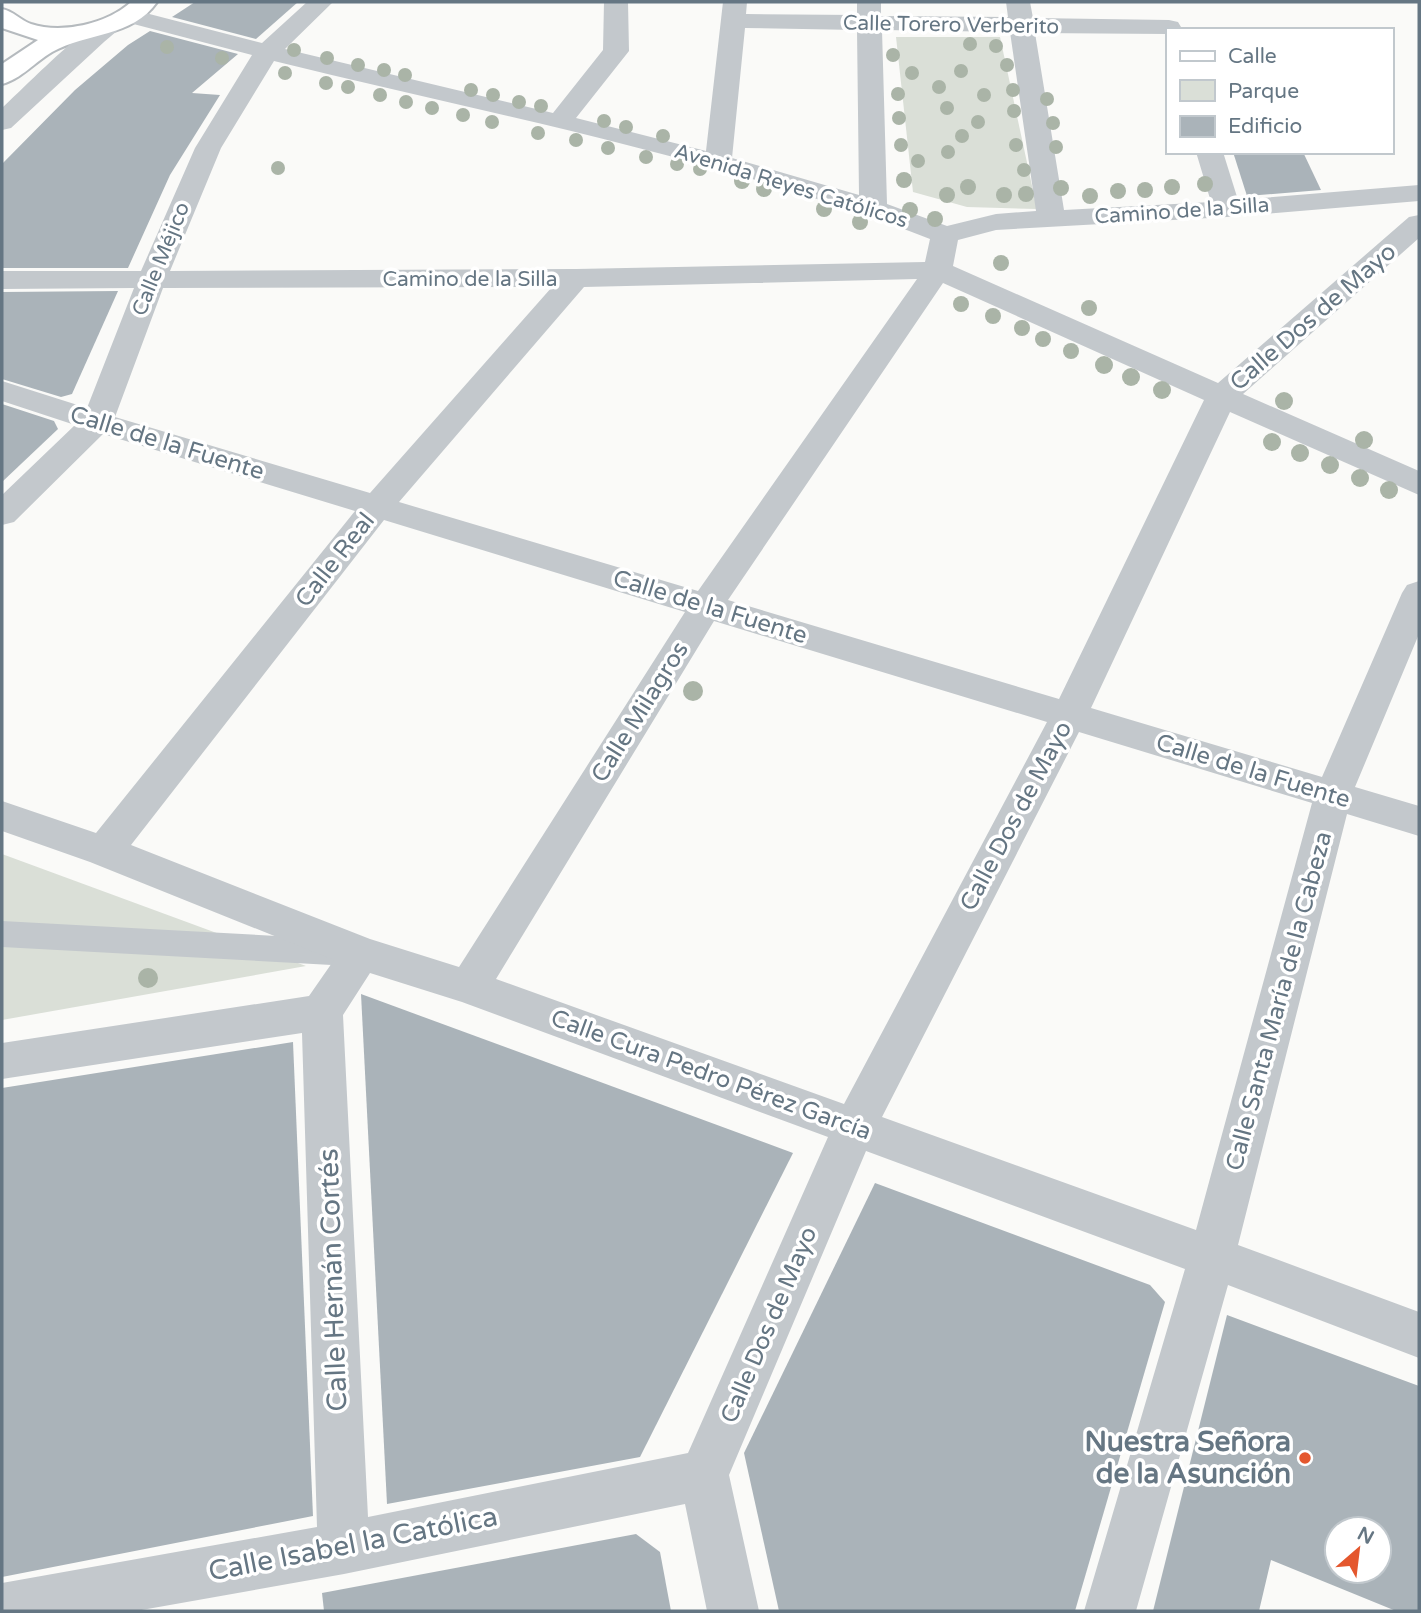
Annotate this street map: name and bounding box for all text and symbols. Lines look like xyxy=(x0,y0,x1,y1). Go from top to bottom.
street label: Calle Torero Verberito xyxy=(843,11,1059,39)
legend xyxy=(1166,28,1393,154)
text: Calle xyxy=(1228,44,1277,69)
text: Parque xyxy=(1228,79,1299,104)
text: Edificio xyxy=(1228,114,1302,139)
street label: Avenida Reyes Católicos xyxy=(671,139,911,233)
street label: Camino de la Silla xyxy=(1094,192,1270,230)
street label: Calle Méjico xyxy=(127,198,195,320)
street label: Calle Dos de Mayo xyxy=(1224,237,1402,397)
street label: Camino de la Silla xyxy=(382,267,558,292)
street label: Calle de la Fuente xyxy=(66,400,268,486)
street label: Calle Real xyxy=(289,507,381,613)
street label: Calle de la Fuente xyxy=(609,564,811,650)
street label: Calle Milagros xyxy=(585,636,695,788)
street label: Calle Dos de Mayo xyxy=(954,716,1078,916)
street label: Calle de la Fuente xyxy=(1152,728,1354,814)
street label: Calle Santa María de la Cabeza xyxy=(1220,828,1338,1174)
street label: Calle Cura Pedro Pérez García xyxy=(547,1003,875,1147)
street label: Calle Hernán Cortés xyxy=(311,1148,355,1412)
street label: Calle Dos de Mayo xyxy=(715,1222,823,1428)
place label: Nuestra Señora de la Asunción xyxy=(1085,1425,1291,1491)
marker: Nuestra Señora de la Asunción xyxy=(1297,1450,1313,1466)
street label: Calle Isabel la Católica xyxy=(206,1499,500,1589)
north arrow xyxy=(1323,1515,1393,1585)
text: N xyxy=(1354,1523,1377,1549)

